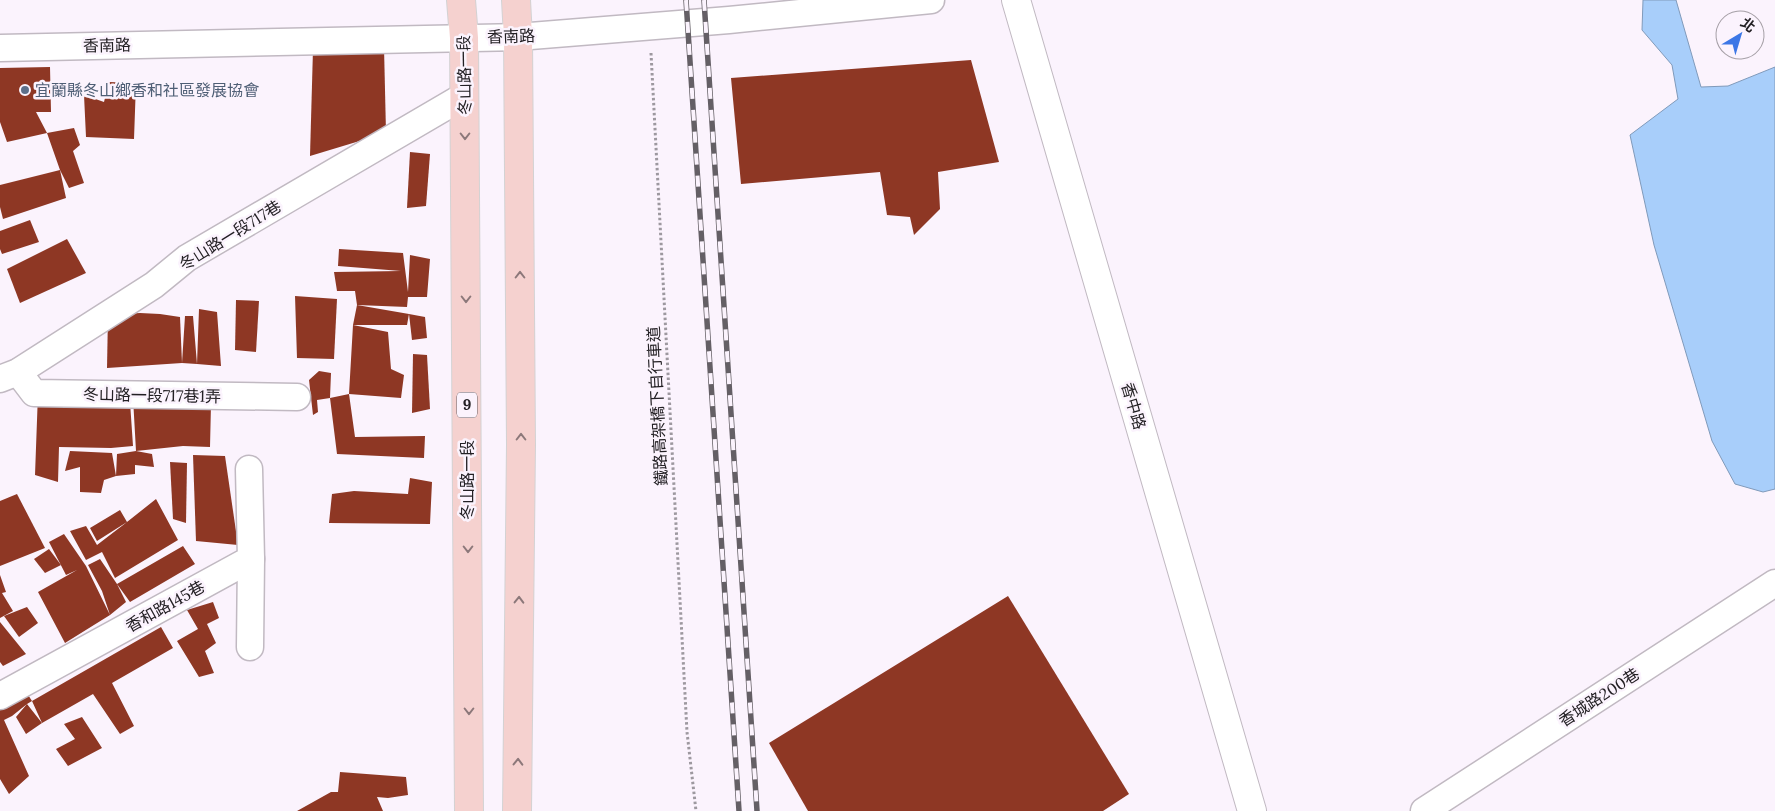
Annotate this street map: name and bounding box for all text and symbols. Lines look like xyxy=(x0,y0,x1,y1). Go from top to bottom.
north arrow xyxy=(1715,10,1765,60)
text: 北 xyxy=(1737,13,1759,36)
street label: 香南路 xyxy=(487,25,535,47)
street label: 香南路 xyxy=(83,35,131,55)
street label: 冬山路一段 xyxy=(453,35,475,115)
place label: 宜蘭縣冬山鄉香和社區發展協會 xyxy=(35,80,259,100)
marker: 宜蘭縣冬山鄉香和社區發展協會 xyxy=(19,84,31,96)
one-way arrow xyxy=(460,132,470,140)
street label: 冬山路一段717巷 xyxy=(175,196,285,274)
one-way arrow xyxy=(515,271,525,278)
one-way arrow xyxy=(461,295,471,303)
street label: 鐵路高架橋下自行車道 xyxy=(643,326,671,486)
street label: 香中路 xyxy=(1118,380,1150,432)
street label: 冬山路一段717巷1弄 xyxy=(83,384,221,406)
road number: 9 xyxy=(457,392,477,418)
one-way arrow xyxy=(516,433,526,441)
street label: 冬山路一段 xyxy=(457,440,477,520)
one-way arrow xyxy=(463,545,473,553)
street label: 香和路145巷 xyxy=(122,576,208,636)
one-way arrow xyxy=(514,596,525,604)
street label: 香城路200巷 xyxy=(1555,663,1643,731)
one-way arrow xyxy=(464,708,474,715)
one-way arrow xyxy=(513,758,523,766)

